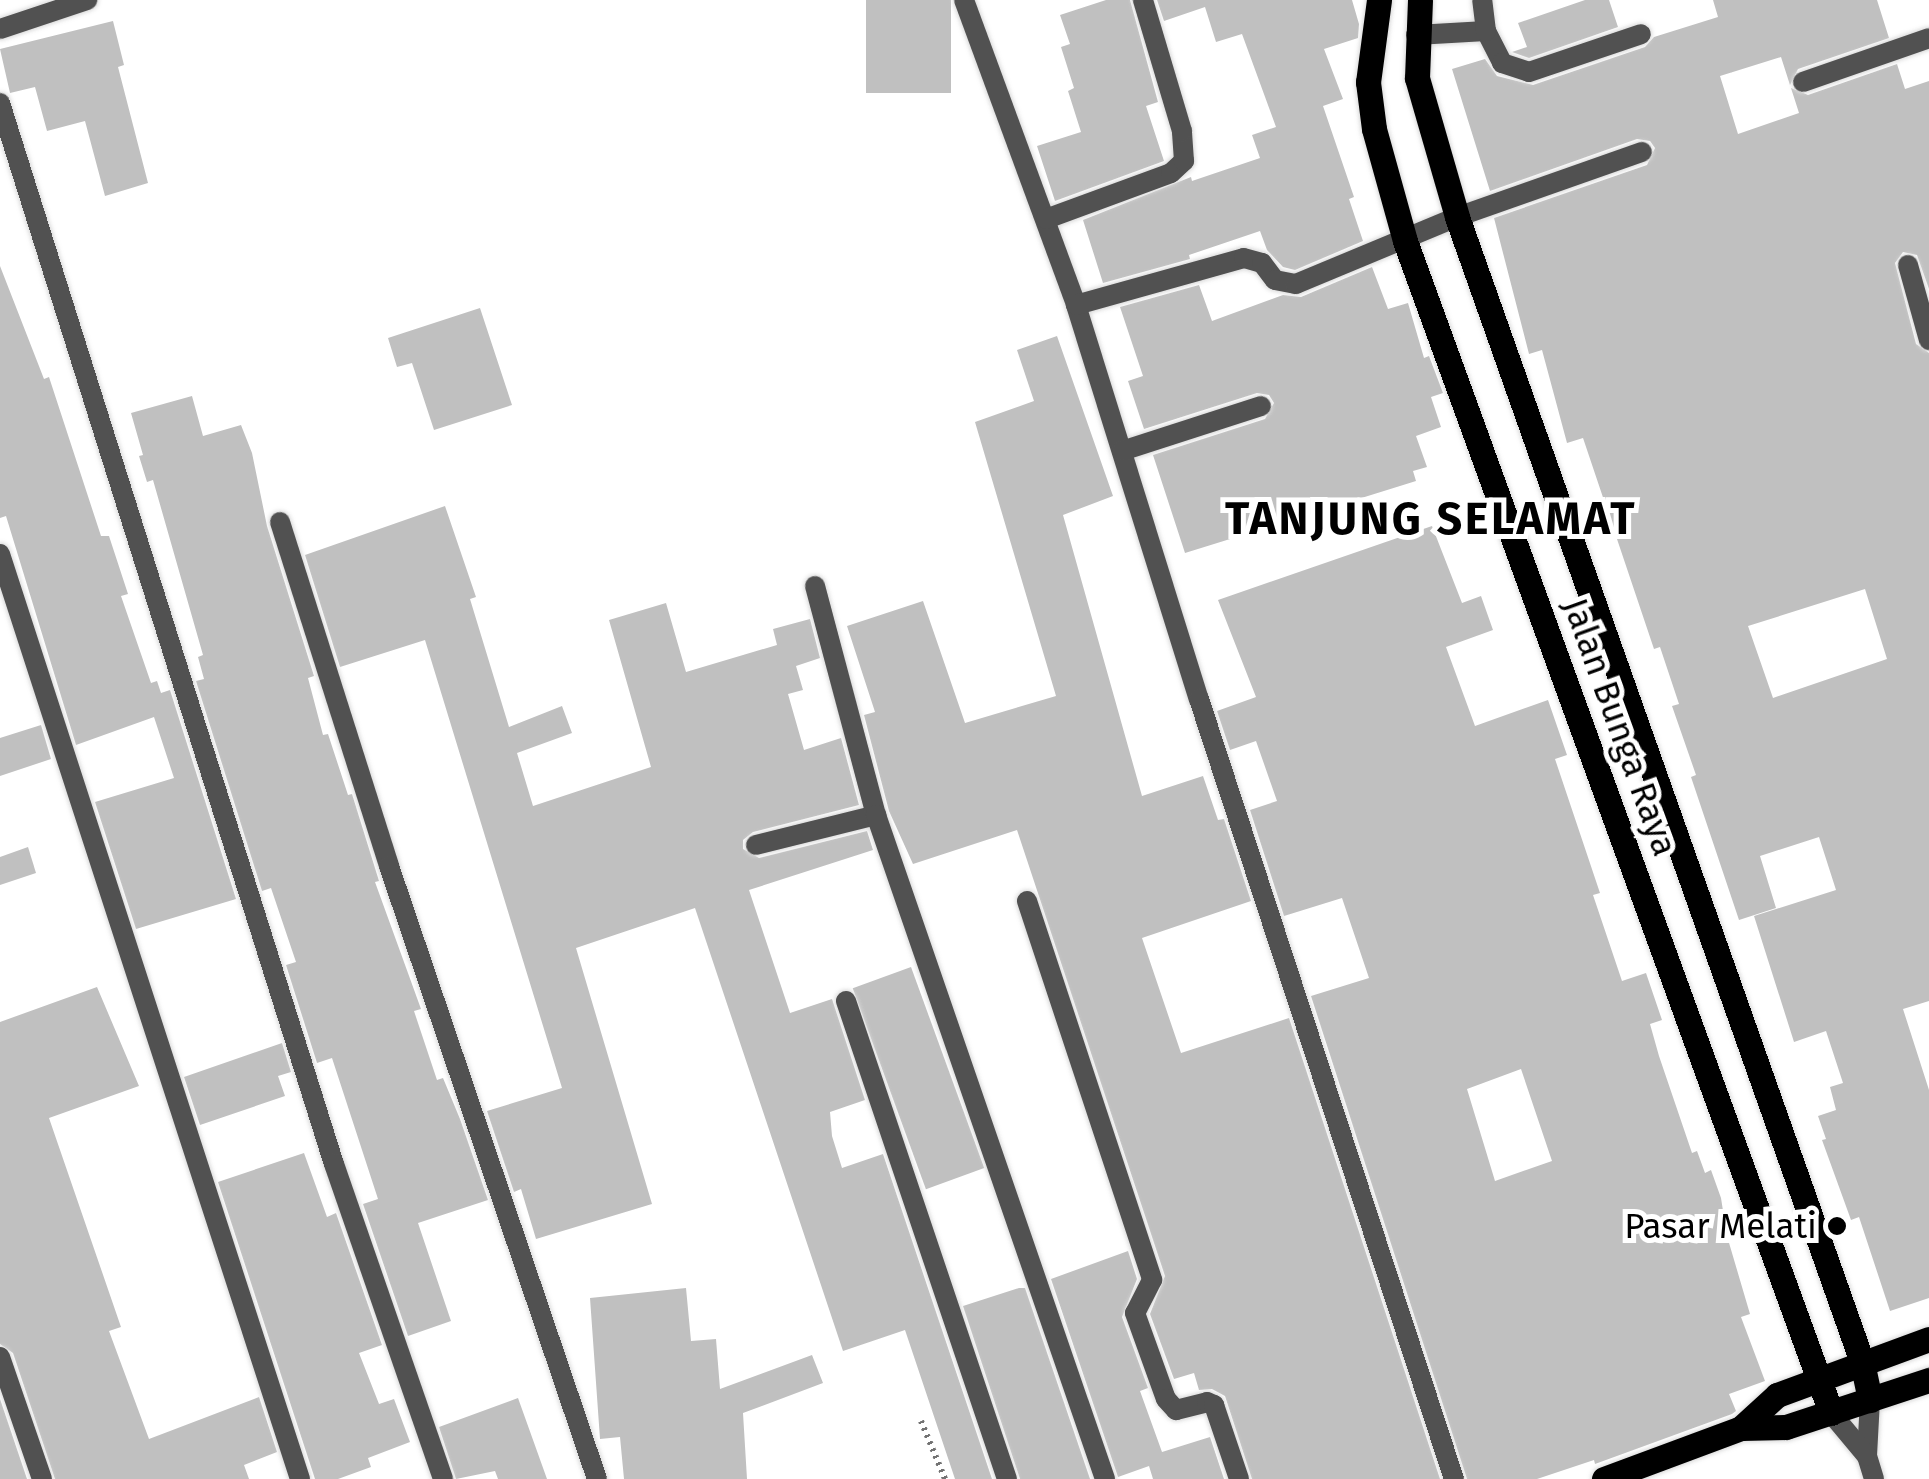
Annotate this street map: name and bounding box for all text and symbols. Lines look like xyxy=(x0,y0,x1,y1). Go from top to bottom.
district label: TANJUNG SELAMAT xyxy=(1225,493,1637,547)
street label: Jalan Bunga Raya xyxy=(1554,592,1686,862)
place label: Pasar Melati xyxy=(1624,1205,1817,1247)
marker: Pasar Melati xyxy=(1826,1215,1848,1237)

